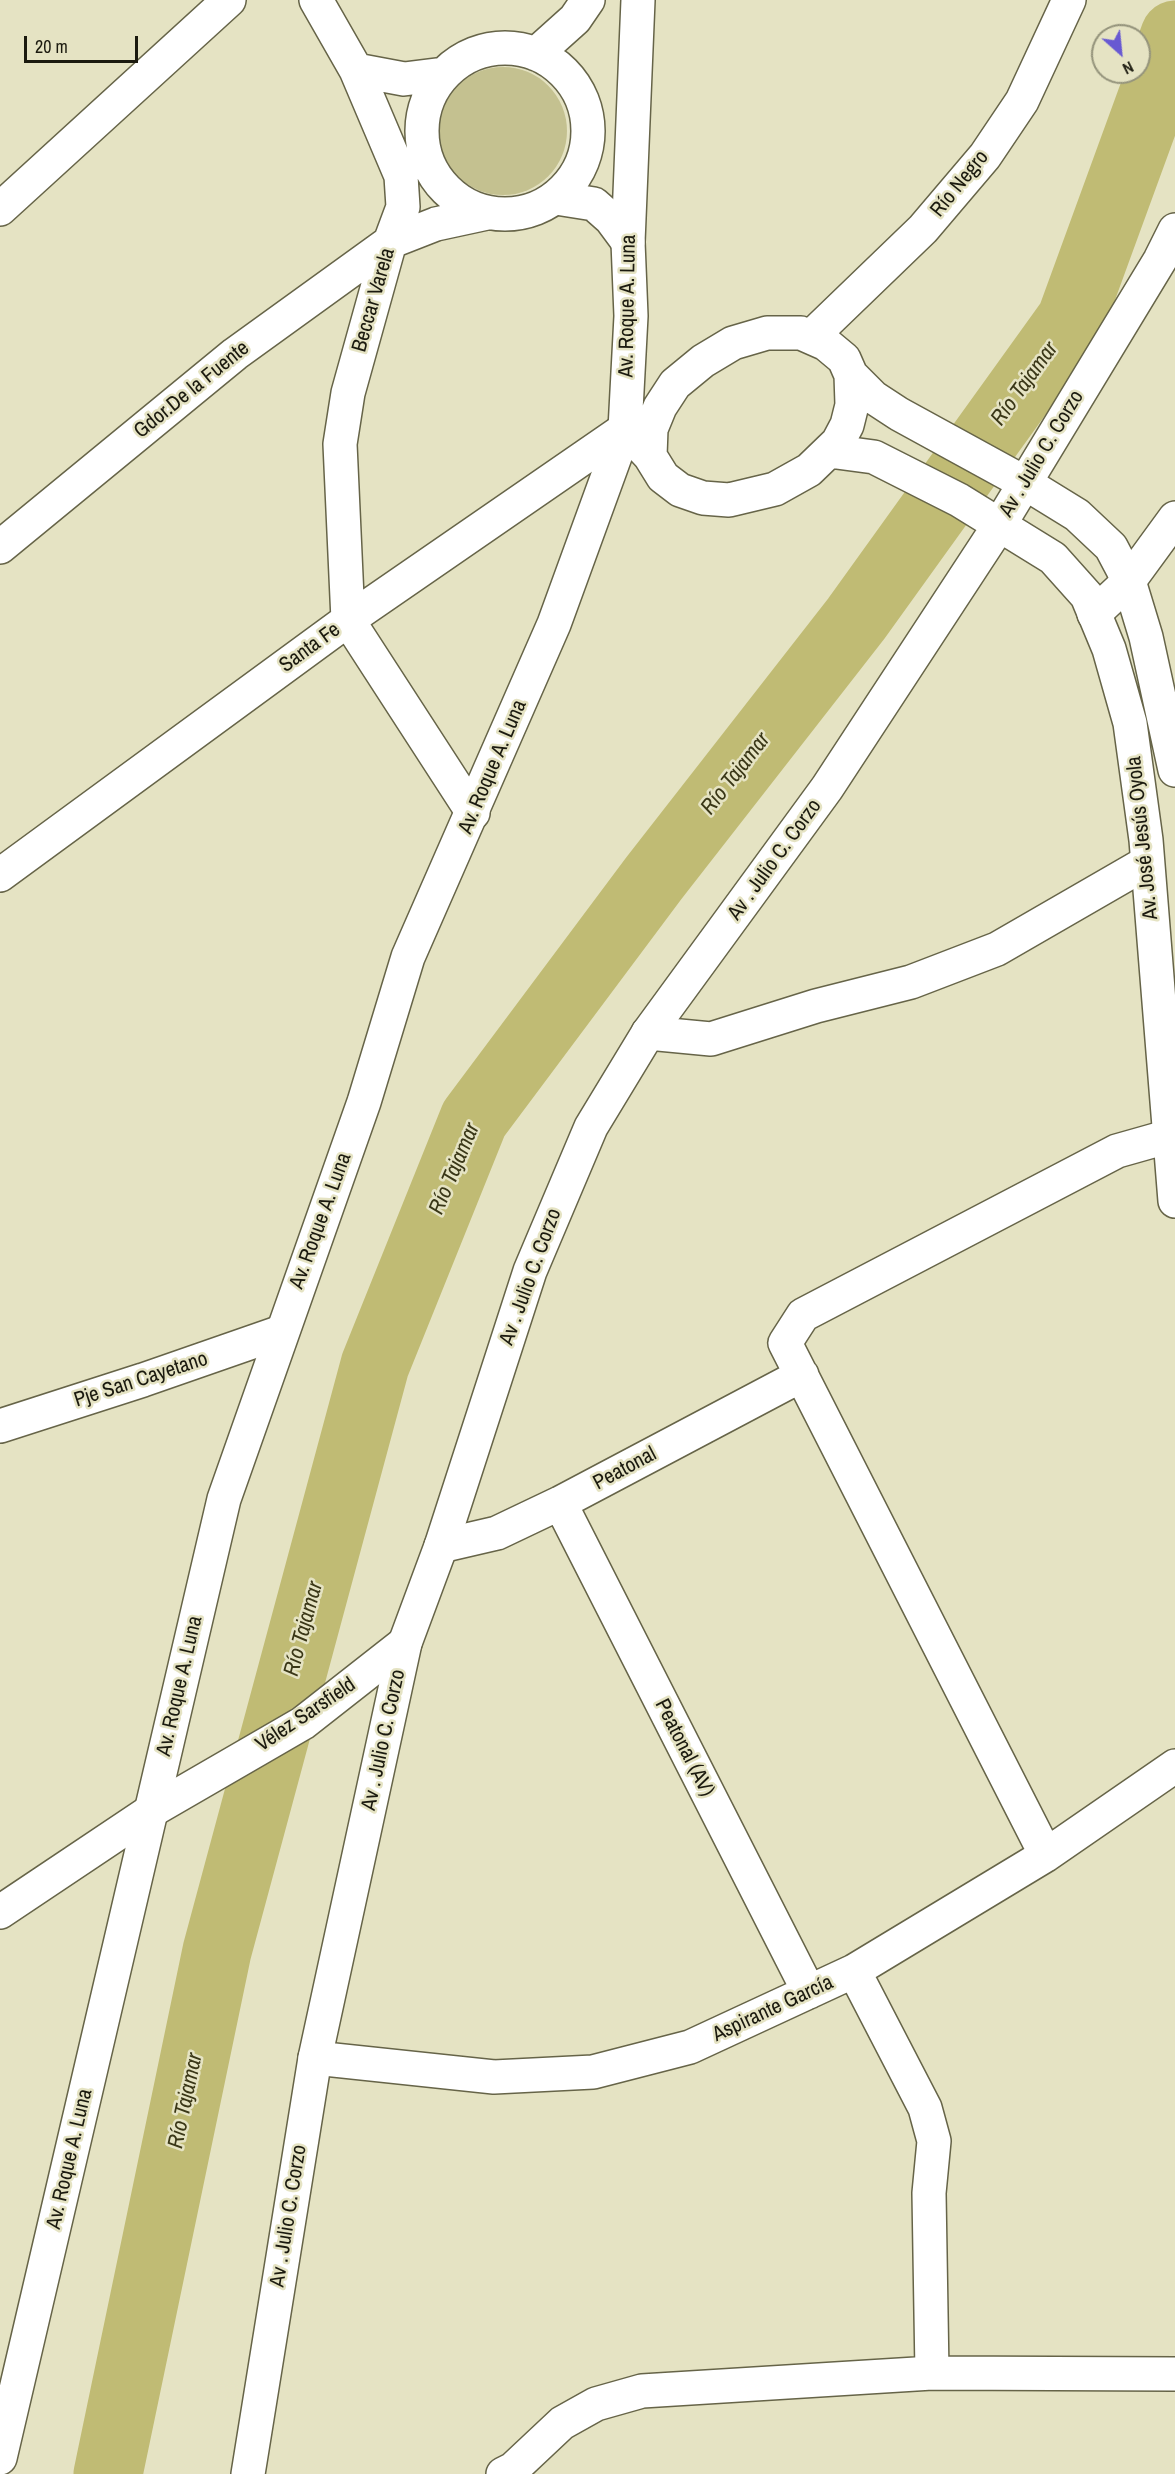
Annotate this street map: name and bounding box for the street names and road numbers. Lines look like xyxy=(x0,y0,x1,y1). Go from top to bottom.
street label: Río Negro xyxy=(926,146,994,222)
street label: Av. Roque A. Luna xyxy=(614,234,642,378)
street label: Beccar Varela xyxy=(347,245,401,355)
street label: Gdor.De la Fuente xyxy=(129,336,255,444)
street label: Av . Julio C. Corzo xyxy=(994,386,1090,522)
street label: Santa Fe xyxy=(275,618,345,678)
street label: Av. Roque A. Luna xyxy=(453,696,533,838)
street label: Av. José Jesús Oyola xyxy=(1122,755,1164,921)
street label: Av . Julio C. Corzo xyxy=(723,795,827,925)
street label: Av. Roque A. Luna xyxy=(285,1149,357,1293)
street label: Av . Julio C. Corzo xyxy=(495,1205,567,1349)
street label: Pje San Cayetano xyxy=(71,1347,211,1413)
street label: Peatonal xyxy=(589,1442,661,1496)
street label: Av. Roque A. Luna xyxy=(152,1613,208,1759)
street label: Av . Julio C. Corzo xyxy=(357,1667,411,1813)
street label: Vélez Sarsfield xyxy=(251,1672,361,1758)
street label: Peatonal (AV) xyxy=(649,1695,719,1801)
street label: Aspirante García xyxy=(709,1970,837,2048)
street label: Av. Roque A. Luna xyxy=(42,2086,98,2232)
street label: Av . Julio C. Corzo xyxy=(265,2143,313,2289)

